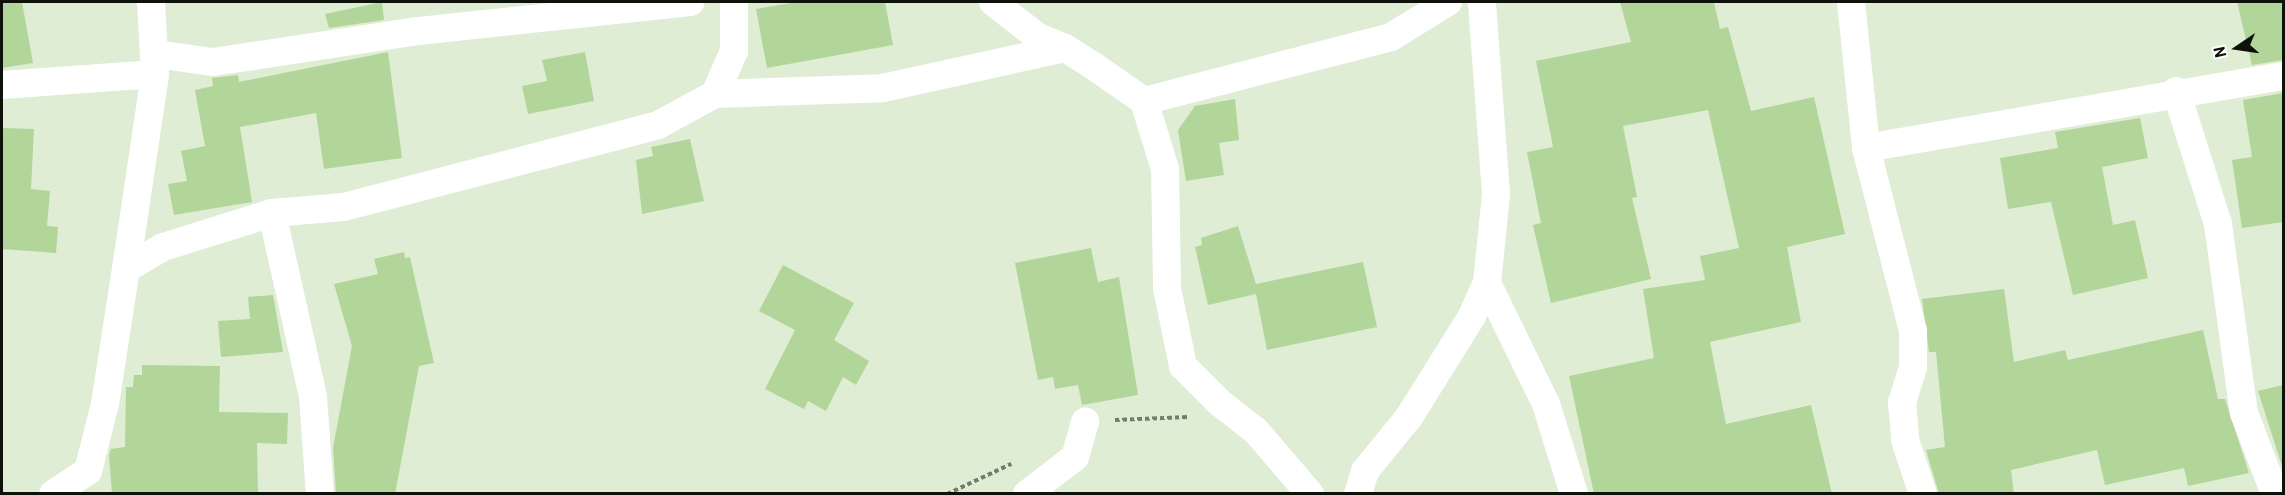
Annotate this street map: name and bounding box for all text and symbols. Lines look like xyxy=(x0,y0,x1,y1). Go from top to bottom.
north arrow xyxy=(2207,18,2267,78)
text: N xyxy=(2209,45,2229,59)

